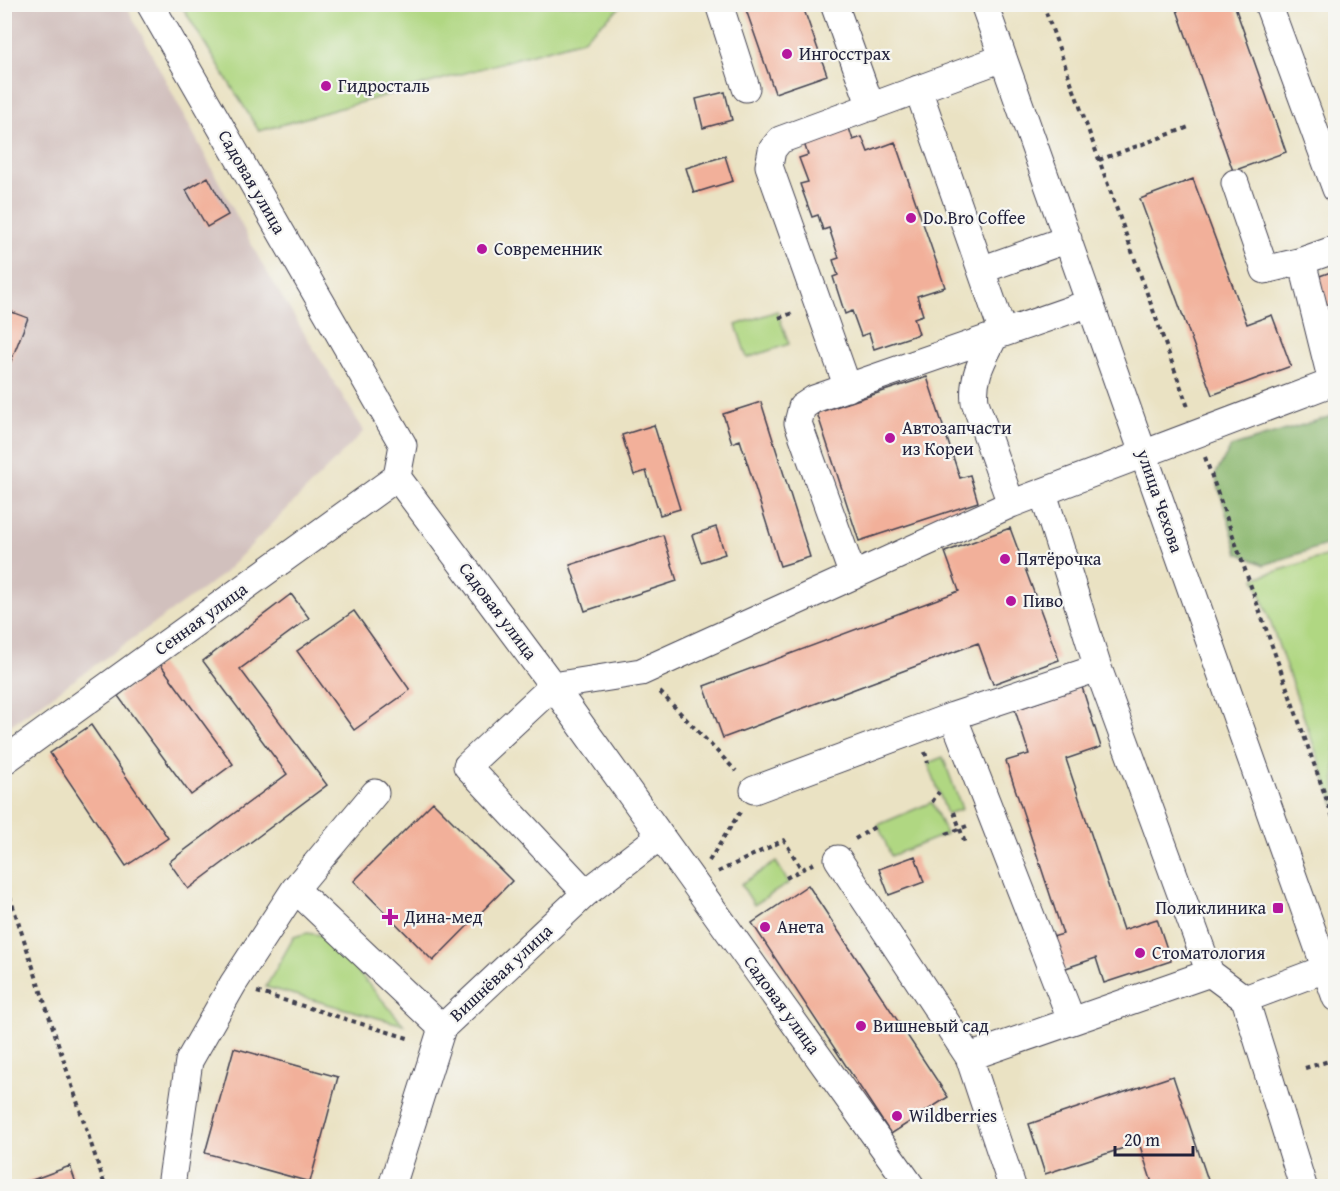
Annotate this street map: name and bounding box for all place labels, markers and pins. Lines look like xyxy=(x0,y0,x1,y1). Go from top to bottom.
place label: Ингосстрах xyxy=(799,40,891,67)
marker: Ингосстрах xyxy=(780,47,794,61)
place label: Гидросталь xyxy=(338,72,430,99)
marker: Гидросталь xyxy=(319,79,333,93)
place label: Do.Bro Coffee xyxy=(923,204,1025,231)
marker: Do.Bro Coffee xyxy=(904,211,918,225)
place label: Современник xyxy=(494,235,603,262)
marker: Современник xyxy=(475,242,489,256)
place label: Автозапчасти из Кореи xyxy=(902,414,1012,462)
marker: Автозапчасти из Кореи xyxy=(883,431,897,445)
place label: Пятёрочка xyxy=(1017,545,1102,572)
marker: Пятёрочка xyxy=(998,552,1012,566)
place label: Пиво xyxy=(1023,587,1063,614)
marker: Пиво xyxy=(1004,594,1018,608)
place label: Поликлиника xyxy=(1155,894,1266,921)
marker: Поликлиника xyxy=(1271,901,1285,915)
place label: Дина-мед xyxy=(403,903,483,930)
marker: Дина-мед xyxy=(381,908,399,926)
place label: Анета xyxy=(777,913,824,940)
marker: Анета xyxy=(758,920,772,934)
place label: Стоматология xyxy=(1152,939,1265,966)
marker: Стоматология xyxy=(1133,946,1147,960)
place label: Вишневый сад xyxy=(873,1012,989,1039)
marker: Вишневый сад xyxy=(854,1019,868,1033)
place label: Wildberries xyxy=(909,1102,997,1129)
marker: Wildberries xyxy=(890,1109,904,1123)

